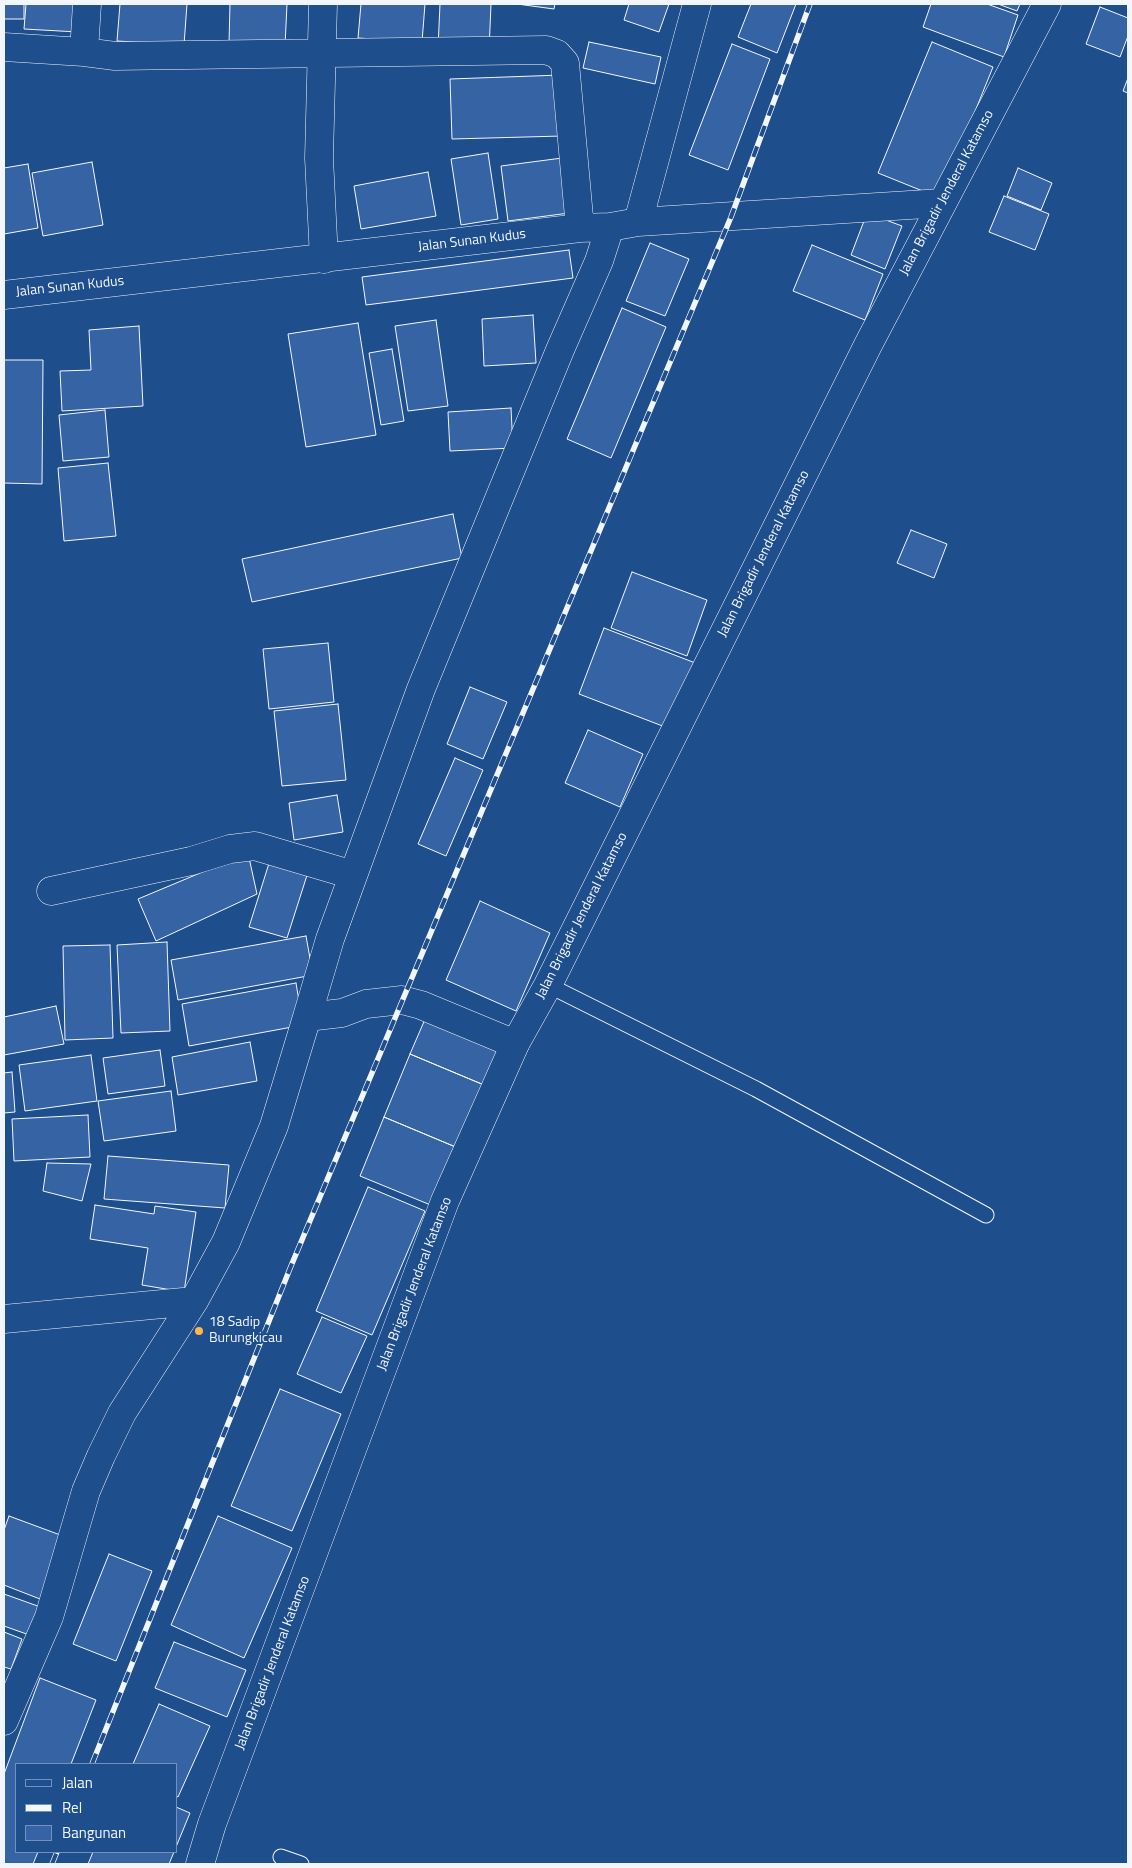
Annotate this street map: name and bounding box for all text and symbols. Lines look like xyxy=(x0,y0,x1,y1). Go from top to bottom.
street label: Jalan Brigadir Jenderal Katamso xyxy=(896,107,998,279)
street label: Jalan Sunan Kudus xyxy=(417,226,527,256)
street label: Jalan Sunan Kudus xyxy=(15,273,125,301)
street label: Jalan Brigadir Jenderal Katamso xyxy=(715,468,813,640)
street label: Jalan Brigadir Jenderal Katamso xyxy=(533,830,631,1002)
street label: Jalan Brigadir Jenderal Katamso xyxy=(374,1195,456,1373)
place label: 18 Sadip Burungkicau xyxy=(209,1315,282,1348)
marker: 18 Sadip Burungkicau xyxy=(193,1325,205,1337)
street label: Jalan Brigadir Jenderal Katamso xyxy=(232,1574,314,1752)
legend xyxy=(15,1763,178,1853)
text: Jalan xyxy=(62,1771,93,1794)
text: Rel xyxy=(62,1796,82,1819)
text: Bangunan xyxy=(62,1821,126,1844)

